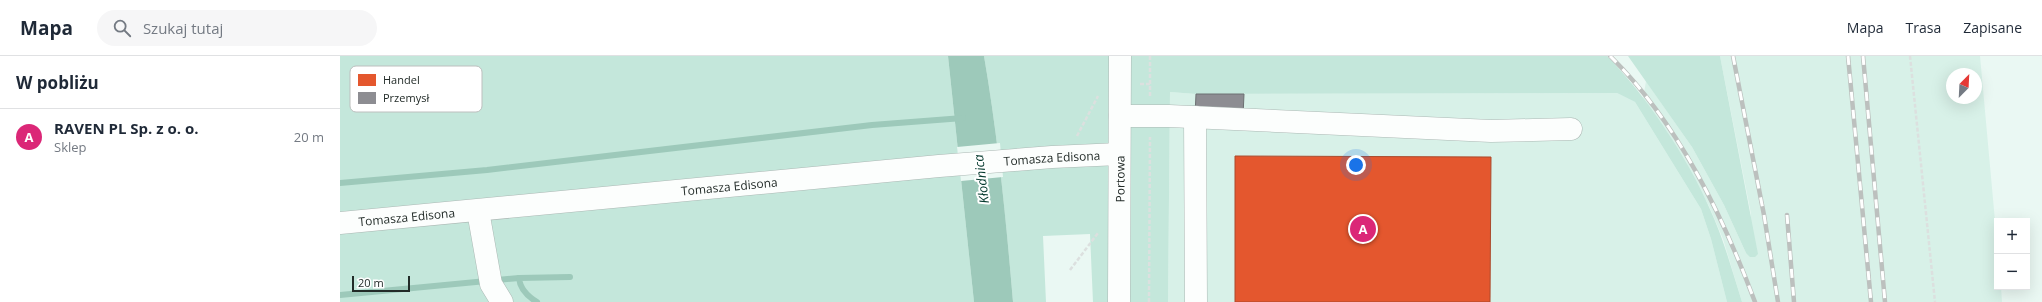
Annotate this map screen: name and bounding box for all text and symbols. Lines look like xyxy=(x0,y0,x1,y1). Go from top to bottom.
search box xyxy=(97,10,377,46)
text: Mapa xyxy=(20,15,73,41)
icon: search xyxy=(111,17,133,39)
text: Szukaj tutaj xyxy=(143,18,223,38)
text: Mapa xyxy=(1847,18,1884,37)
text: Trasa xyxy=(1906,18,1941,37)
text: Zapisane xyxy=(1963,18,2022,37)
legend xyxy=(350,66,482,112)
north arrow xyxy=(1946,68,1982,104)
text: W pobliżu xyxy=(16,71,99,94)
text: Handel xyxy=(383,72,420,87)
text: Przemysł xyxy=(383,90,429,105)
text: RAVEN PL Sp. z o. o. xyxy=(54,118,198,138)
text: A xyxy=(25,128,33,146)
text: 20 m xyxy=(294,128,324,146)
text: Sklep xyxy=(54,138,87,156)
street label: Tomasza Edisona xyxy=(1003,146,1101,169)
water label: Kłodnica xyxy=(969,153,993,205)
your location xyxy=(1346,155,1366,175)
street label: Portowa xyxy=(1111,156,1128,202)
street label: Tomasza Edisona xyxy=(680,173,778,199)
street label: Tomasza Edisona xyxy=(358,204,456,230)
pin: A xyxy=(1350,214,1376,244)
map controls xyxy=(1994,218,2030,290)
button: + xyxy=(1994,218,2030,254)
button: − xyxy=(1994,254,2030,290)
scale bar xyxy=(352,274,410,293)
text: 20 m xyxy=(358,275,384,290)

